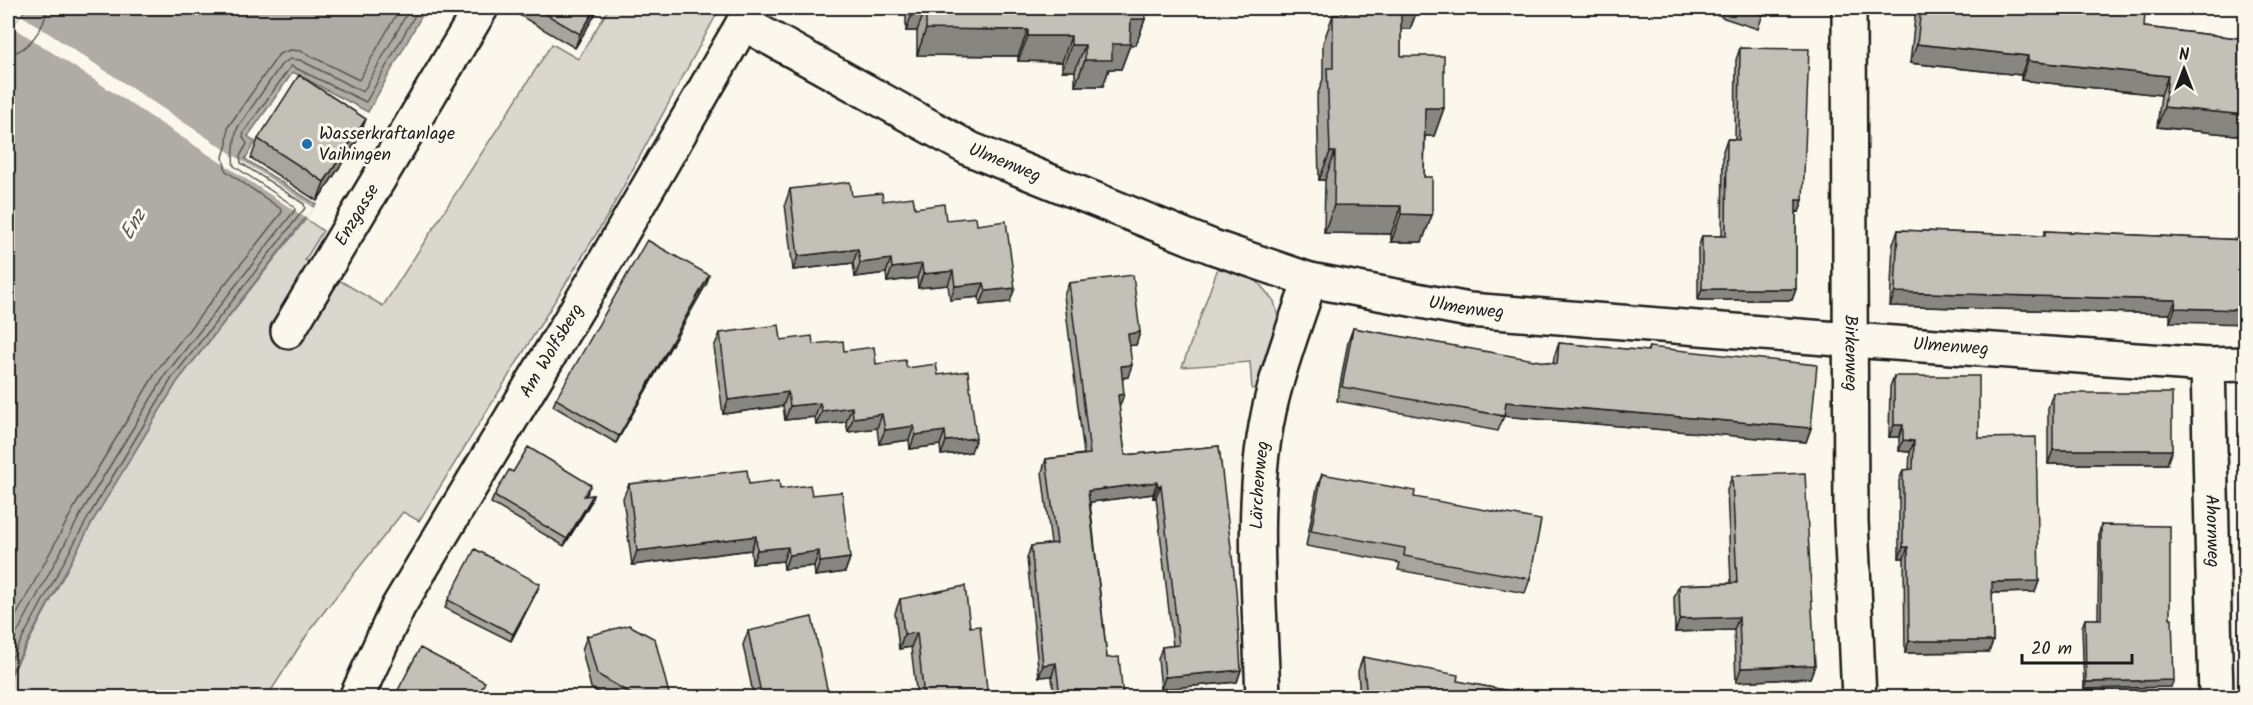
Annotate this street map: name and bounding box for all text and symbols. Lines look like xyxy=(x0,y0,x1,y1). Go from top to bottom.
north arrow xyxy=(2154,39,2214,99)
text: N xyxy=(2179,43,2189,68)
place label: Wasserkraftanlage Vaihingen xyxy=(319,120,455,170)
street label: Ulmenweg xyxy=(964,135,1045,191)
marker: Wasserkraftanlage Vaihingen xyxy=(300,137,314,151)
street label: Enzgasse xyxy=(327,178,387,252)
water label: Enz xyxy=(112,202,157,246)
street label: Ulmenweg xyxy=(1426,288,1505,327)
street label: Am Wolfsberg xyxy=(512,298,591,404)
street label: Birkenweg xyxy=(1836,315,1865,391)
street label: Ulmenweg xyxy=(1912,330,1990,364)
street label: Lärchenweg xyxy=(1243,439,1278,530)
street label: Ahornweg xyxy=(2197,494,2227,568)
scale bar xyxy=(2022,627,2132,665)
text: 20 m xyxy=(2031,635,2072,664)

